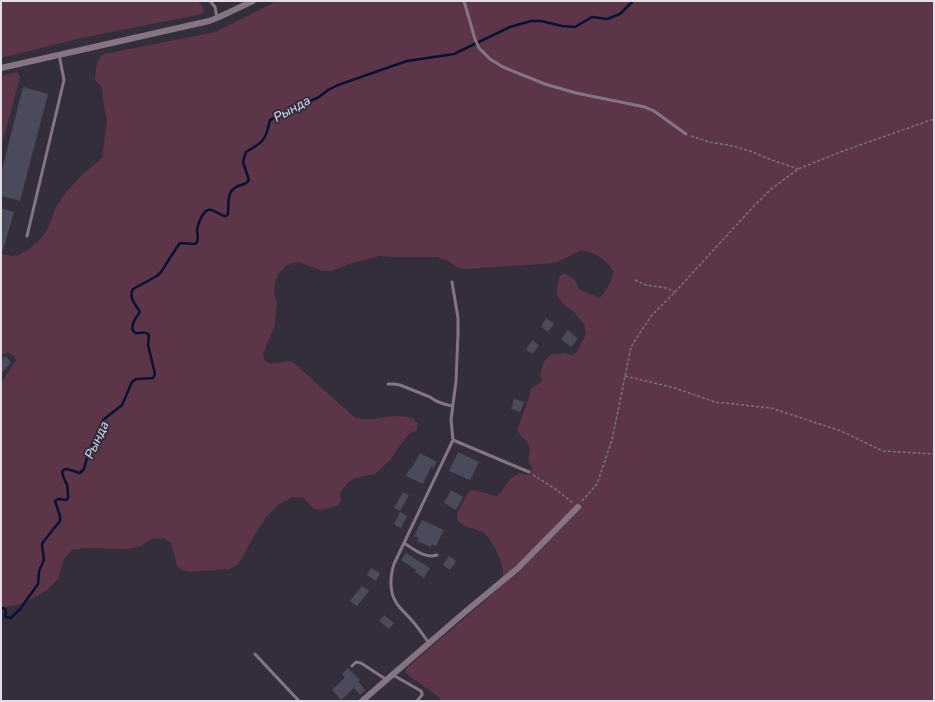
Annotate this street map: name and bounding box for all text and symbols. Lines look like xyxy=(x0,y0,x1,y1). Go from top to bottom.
water label: Рында xyxy=(270,91,314,127)
water label: Рында xyxy=(80,418,114,462)

